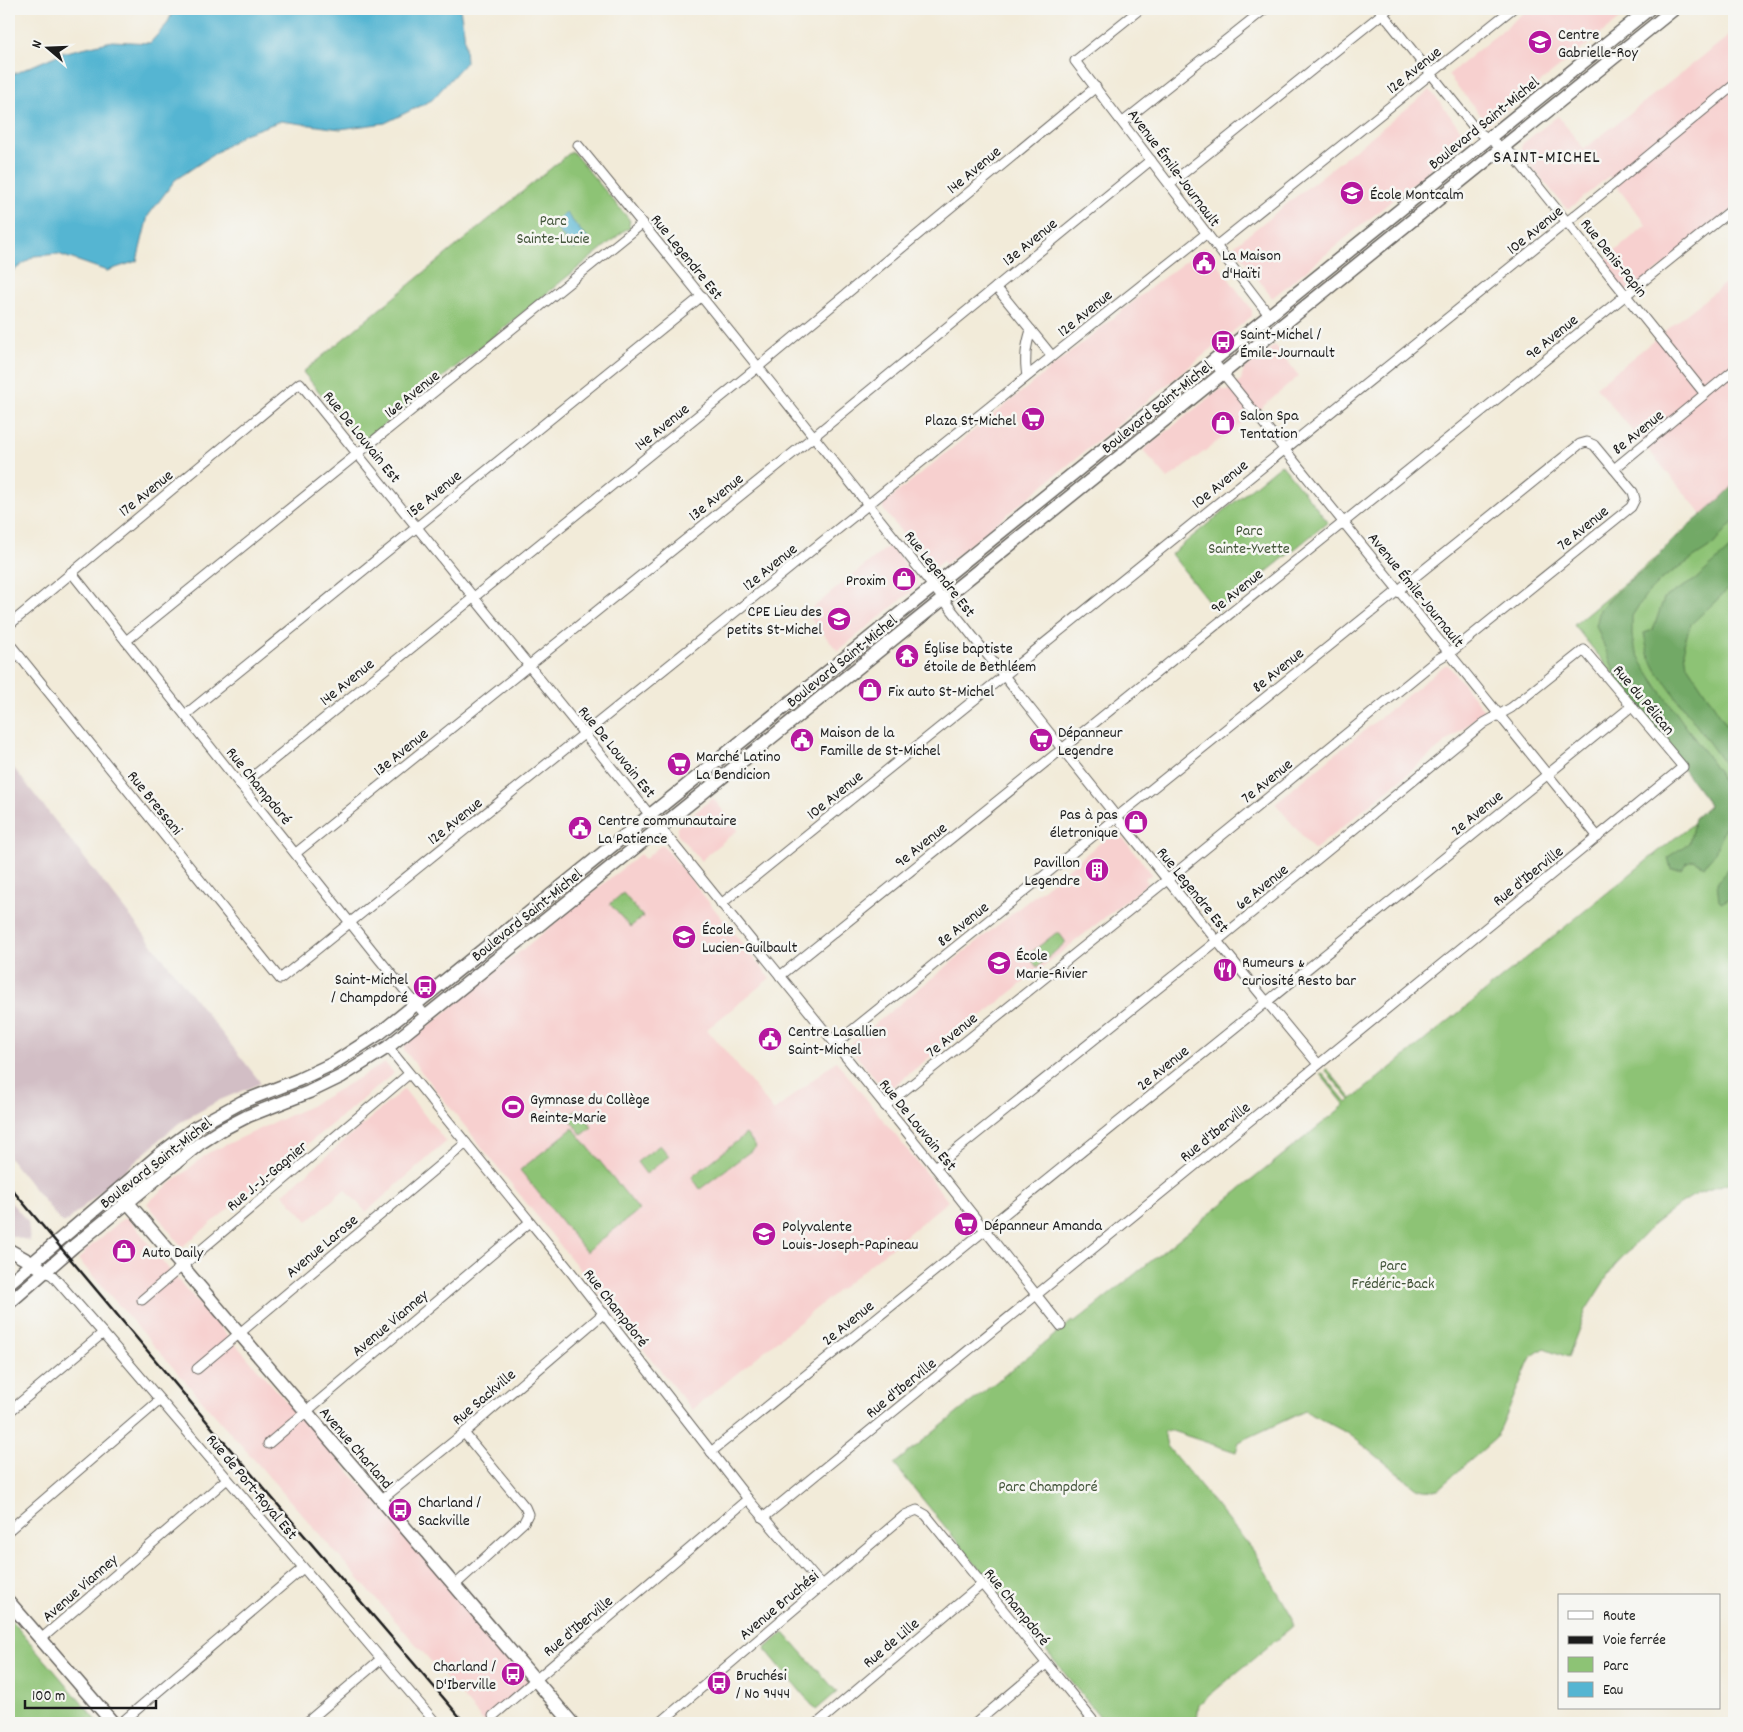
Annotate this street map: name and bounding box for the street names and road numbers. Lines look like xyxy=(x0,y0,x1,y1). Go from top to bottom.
street label: 12e Avenue xyxy=(1382,42,1447,100)
street label: Boulevard Saint-Michel xyxy=(1424,72,1545,176)
street label: Avenue Émile-Journault xyxy=(1121,105,1225,232)
street label: 14e Avenue xyxy=(942,141,1007,200)
street label: 10e Avenue xyxy=(1502,201,1569,261)
street label: Rue Legendre Est xyxy=(644,210,728,305)
street label: 13e Avenue xyxy=(998,214,1063,272)
street label: Rue Denis-Papin xyxy=(1574,214,1652,303)
street label: 12e Avenue xyxy=(1053,285,1118,343)
street label: 9e Avenue xyxy=(1521,310,1584,366)
street label: Boulevard Saint-Michel xyxy=(1097,356,1218,460)
street label: 16e Avenue xyxy=(380,365,445,425)
street label: Rue De Louvain Est xyxy=(317,386,406,489)
street label: 14e Avenue xyxy=(630,399,695,457)
street label: 8e Avenue xyxy=(1608,405,1669,461)
street label: 10e Avenue xyxy=(1187,455,1254,515)
street label: 17e Avenue xyxy=(114,465,179,523)
street label: 15e Avenue xyxy=(402,465,467,524)
street label: 13e Avenue xyxy=(684,469,749,527)
street label: 7e Avenue xyxy=(1553,501,1614,557)
street label: Rue Legendre Est xyxy=(898,526,980,623)
street label: Avenue Émile-Journault xyxy=(1361,528,1469,653)
street label: 12e Avenue xyxy=(738,539,803,597)
street label: 9e Avenue xyxy=(1206,564,1269,620)
street label: Boulevard Saint-Michel xyxy=(782,610,903,714)
street label: 8e Avenue xyxy=(1248,643,1309,699)
street label: 14e Avenue xyxy=(315,654,380,712)
street label: Rue du Pélican xyxy=(1607,660,1679,741)
street label: Rue De Louvain Est xyxy=(572,701,661,804)
street label: 13e Avenue xyxy=(369,724,434,782)
street label: Rue Champdoré xyxy=(220,743,297,830)
street label: 7e Avenue xyxy=(1237,754,1298,810)
street label: Rue Bressani xyxy=(121,766,187,841)
street label: 10e Avenue xyxy=(802,766,869,826)
street label: 2e Avenue xyxy=(1446,786,1509,842)
street label: 12e Avenue xyxy=(423,793,488,851)
street label: 9e Avenue xyxy=(890,818,953,874)
street label: Rue d'Iberville xyxy=(1488,841,1569,913)
street label: Rue Legendre Est xyxy=(1150,843,1234,938)
street label: 6e Avenue xyxy=(1231,859,1294,916)
street label: Boulevard Saint-Michel xyxy=(467,864,588,968)
street label: 8e Avenue xyxy=(933,897,994,953)
street label: 7e Avenue xyxy=(922,1008,983,1064)
street label: 2e Avenue xyxy=(1132,1041,1195,1097)
street label: Rue De Louvain Est xyxy=(873,1074,962,1177)
street label: Rue d'Iberville xyxy=(1175,1097,1256,1169)
street label: Boulevard Saint-Michel xyxy=(96,1113,218,1215)
street label: Rue J.-J.-Gagnier xyxy=(222,1136,313,1218)
street label: Avenue Larose xyxy=(281,1210,364,1284)
street label: Rue Champdoré xyxy=(577,1264,653,1353)
street label: Avenue Vianney xyxy=(347,1285,434,1363)
street label: 2e Avenue xyxy=(817,1296,880,1352)
street label: Rue d'Iberville xyxy=(861,1353,942,1425)
street label: Rue Sackville xyxy=(448,1364,522,1432)
street label: Avenue Charland xyxy=(313,1402,397,1495)
street label: Rue de Port-Royal Est xyxy=(200,1430,302,1545)
street label: Avenue Vianney xyxy=(38,1549,124,1628)
street label: Rue Champdoré xyxy=(978,1564,1055,1651)
street label: Avenue Bruchési xyxy=(735,1566,825,1646)
street label: Rue d'Iberville xyxy=(539,1591,619,1663)
street label: Rue de Lille xyxy=(858,1613,925,1674)

